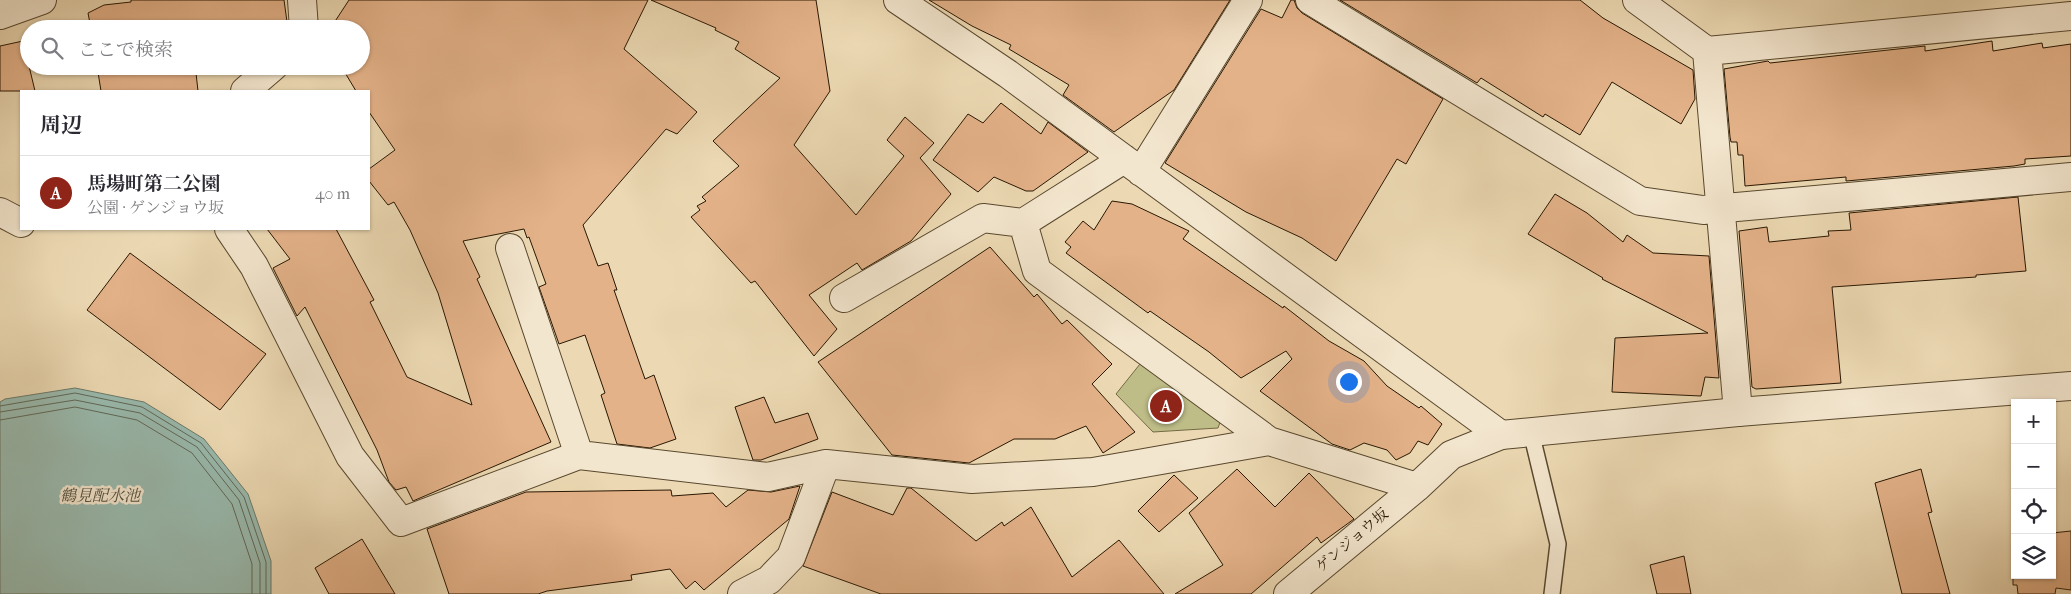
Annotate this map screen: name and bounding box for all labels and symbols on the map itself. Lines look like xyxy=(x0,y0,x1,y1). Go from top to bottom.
your location xyxy=(1336,369,1362,395)
pin: A xyxy=(1150,387,1182,425)
water label: 鶴見配水池 xyxy=(60,486,142,505)
street label: ゲンジョウ坂 xyxy=(1312,504,1392,576)

